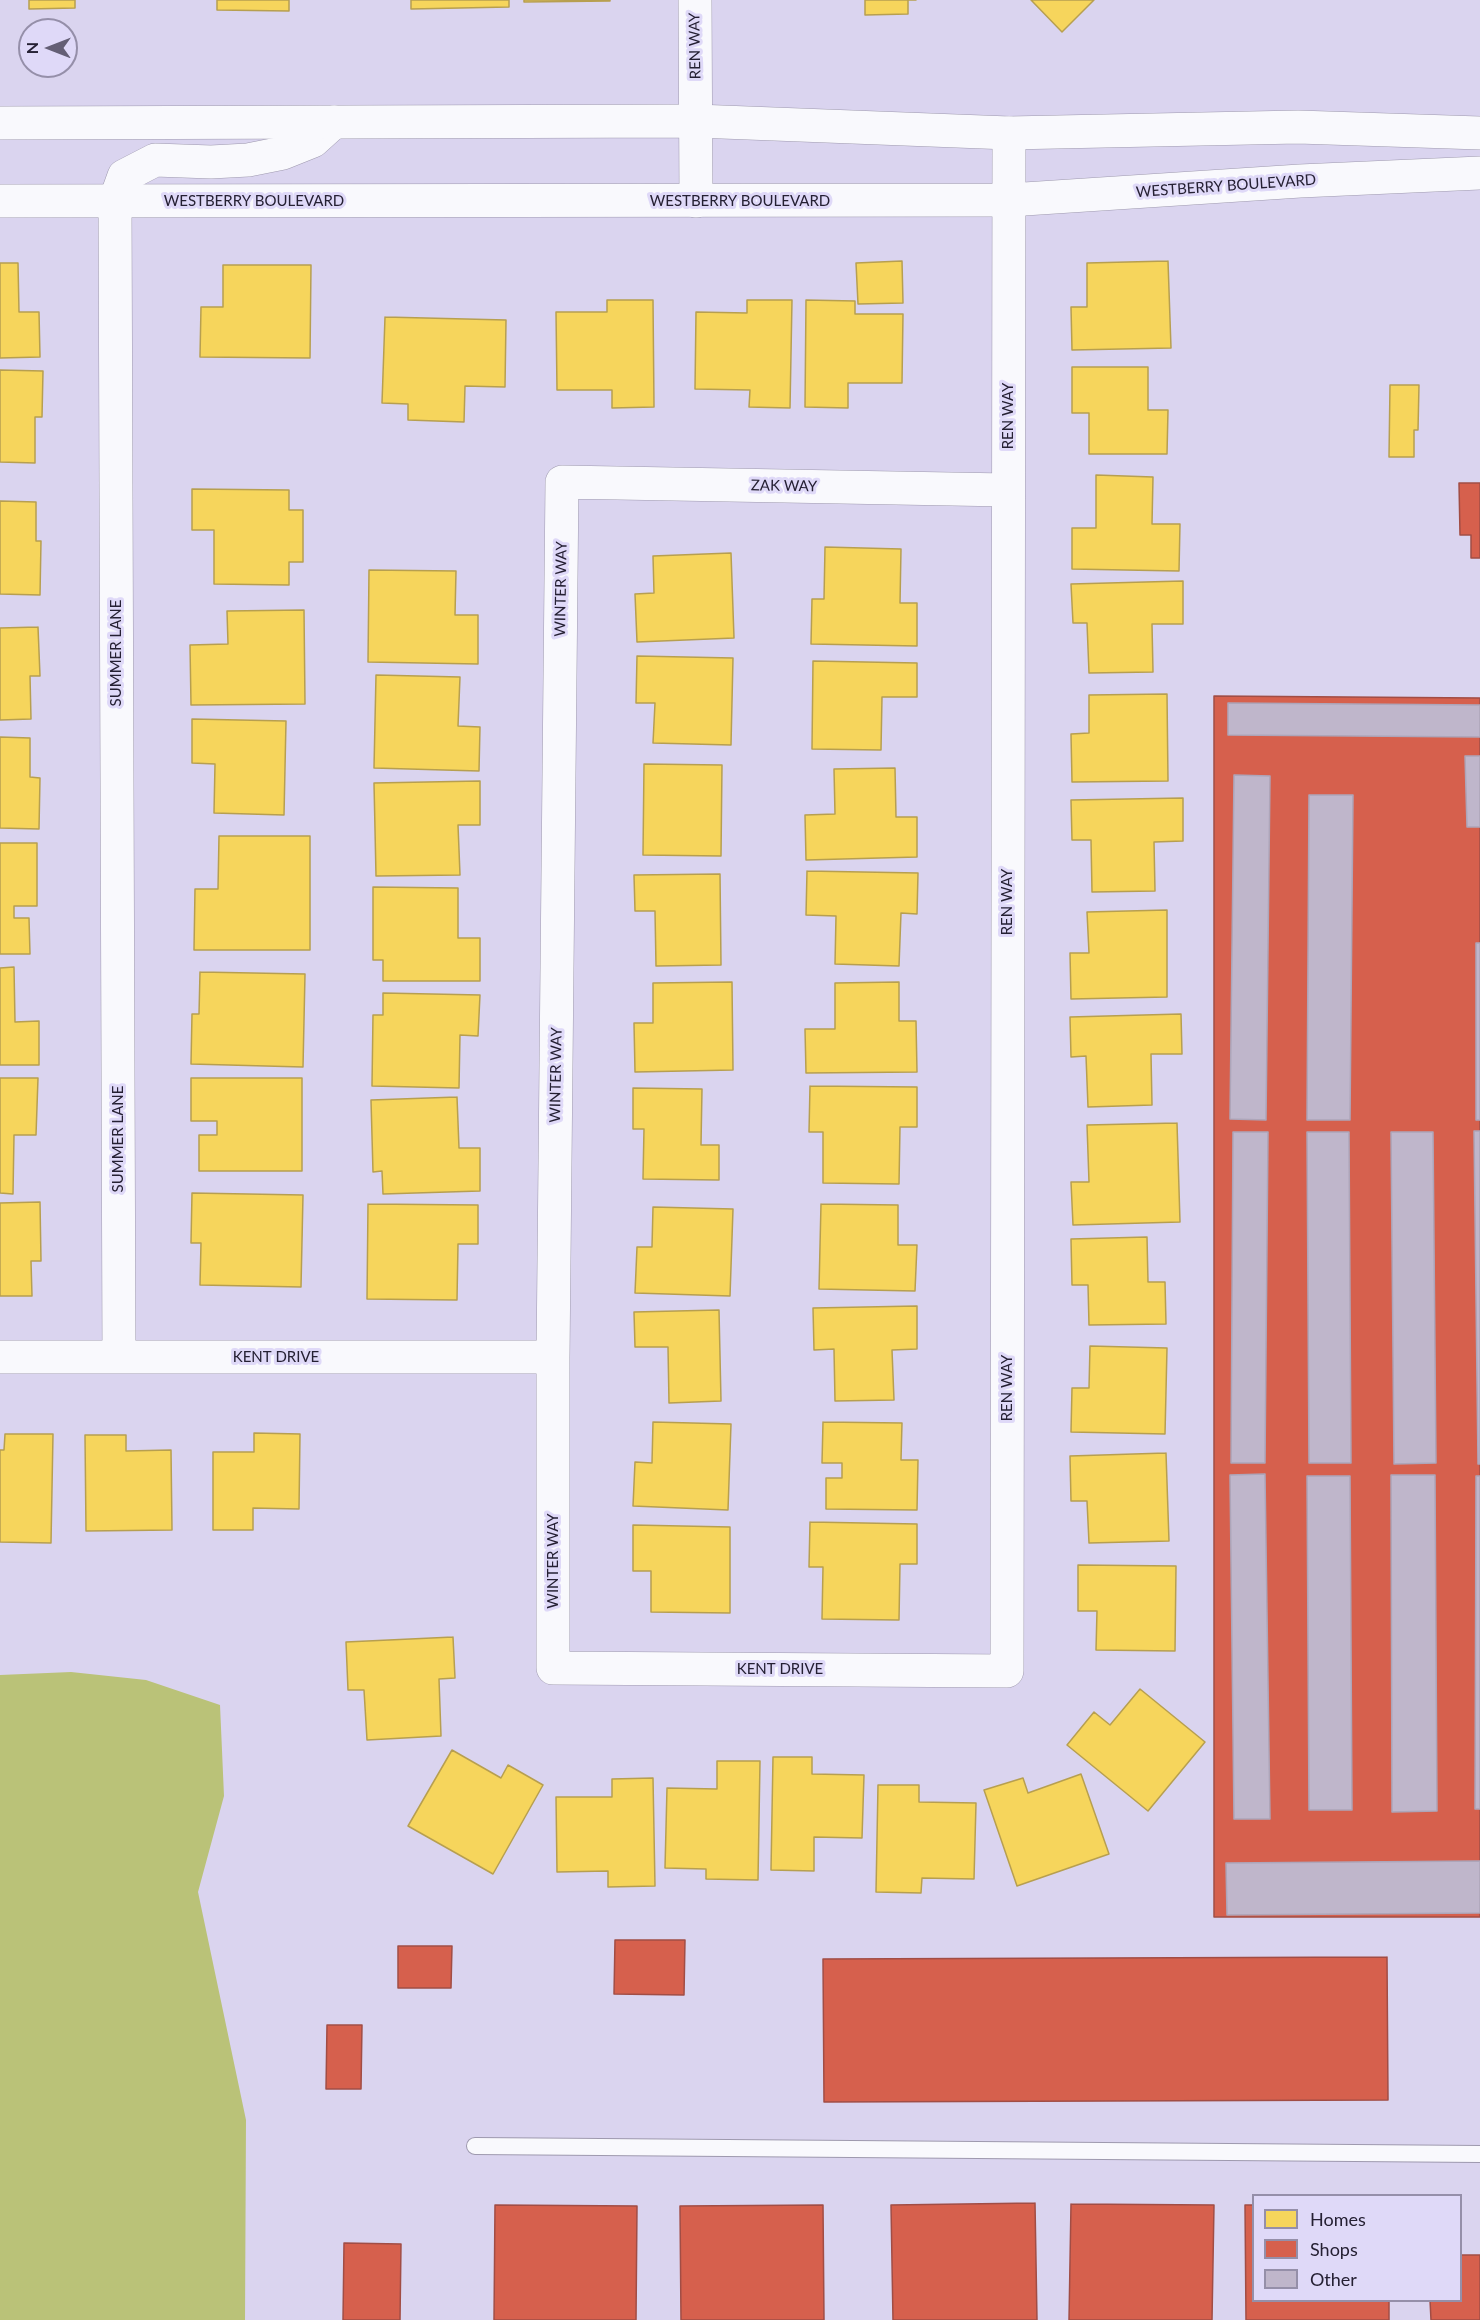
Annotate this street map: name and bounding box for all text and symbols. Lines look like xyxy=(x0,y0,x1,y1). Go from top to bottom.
street label: REN WAY xyxy=(685,12,705,80)
north arrow xyxy=(18,18,78,78)
text: N xyxy=(22,42,41,54)
street label: WESTBERRY BOULEVARD xyxy=(1135,171,1317,201)
street label: WESTBERRY BOULEVARD xyxy=(164,192,344,210)
street label: WESTBERRY BOULEVARD xyxy=(650,192,830,210)
street label: REN WAY xyxy=(999,383,1017,449)
street label: ZAK WAY xyxy=(751,476,817,496)
street label: WINTER WAY xyxy=(551,541,571,637)
street label: SUMMER LANE xyxy=(107,600,125,706)
street label: REN WAY xyxy=(998,869,1016,935)
street label: WINTER WAY xyxy=(546,1027,566,1123)
street label: SUMMER LANE xyxy=(109,1086,127,1192)
street label: KENT DRIVE xyxy=(233,1348,319,1366)
street label: REN WAY xyxy=(998,1355,1016,1421)
street label: WINTER WAY xyxy=(544,1513,562,1609)
street label: KENT DRIVE xyxy=(737,1660,823,1678)
legend xyxy=(1252,2194,1462,2302)
text: Homes xyxy=(1310,2208,1366,2230)
text: Shops xyxy=(1310,2238,1358,2260)
text: Other xyxy=(1310,2268,1357,2290)

